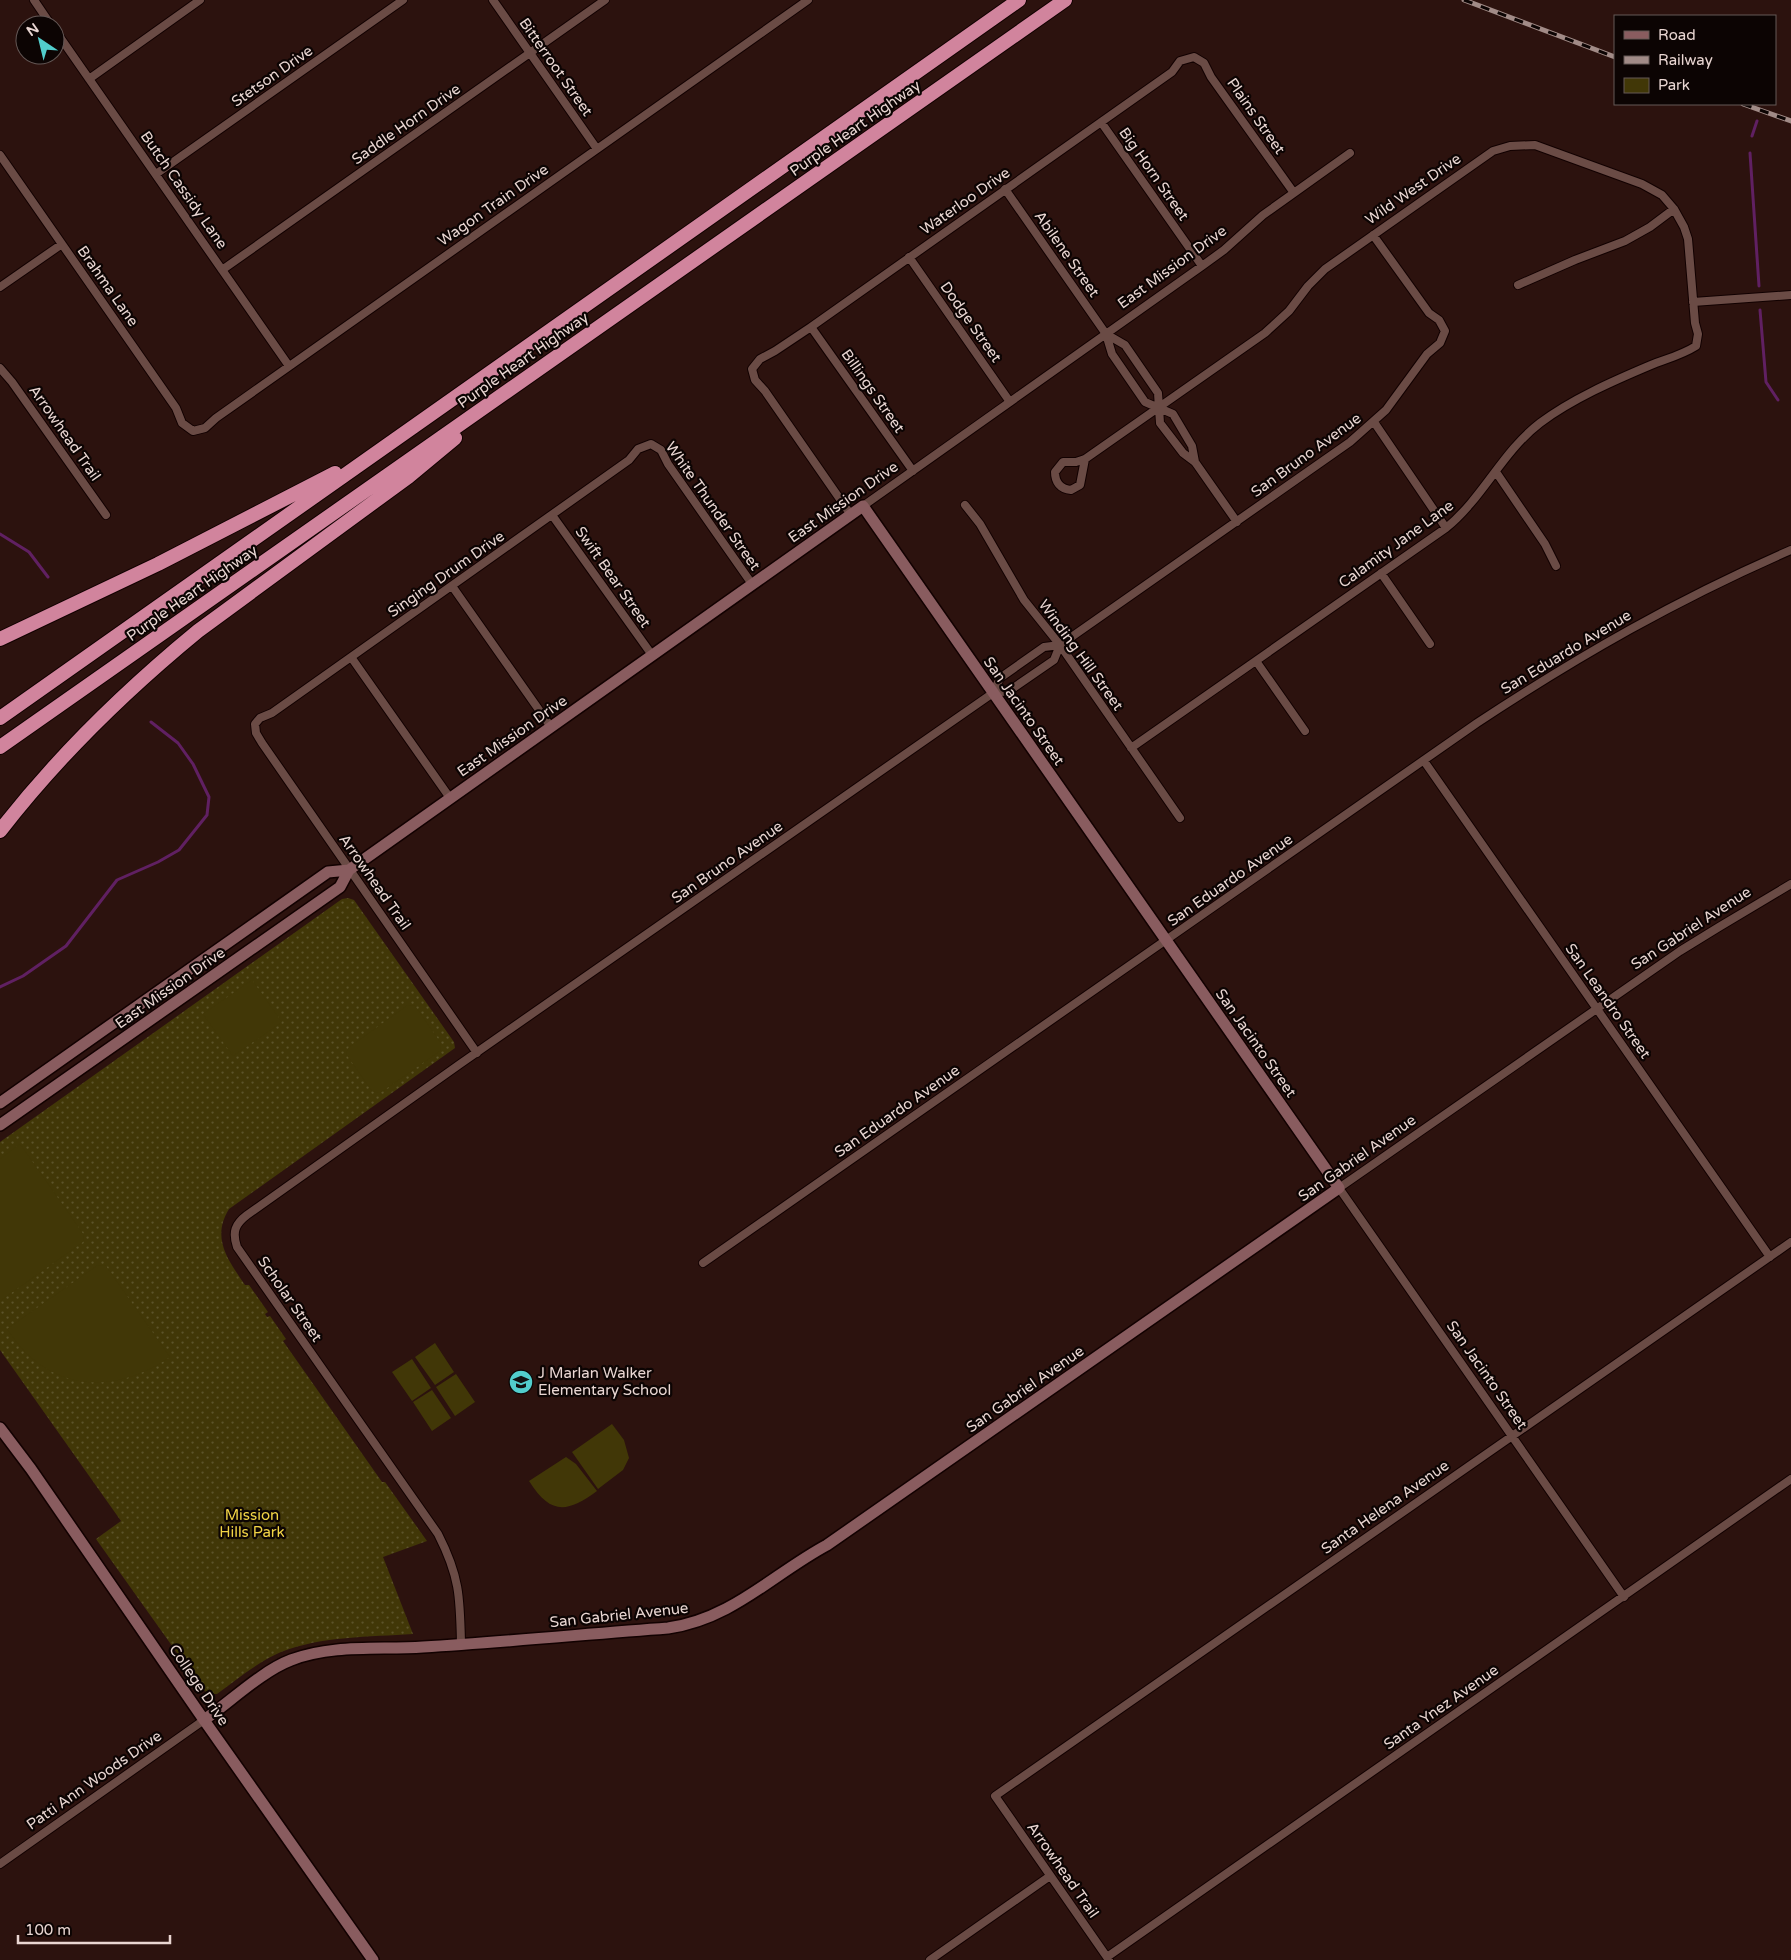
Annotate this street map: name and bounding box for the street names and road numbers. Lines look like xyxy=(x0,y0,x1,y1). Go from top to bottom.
street label: Bitterroot Street xyxy=(515,14,597,120)
street label: Stetson Drive xyxy=(228,41,316,111)
street label: Plains Street xyxy=(1223,74,1289,158)
street label: Purple Heart Highway xyxy=(786,76,924,180)
street label: Saddle Horn Drive xyxy=(348,80,464,168)
street label: Big Horn Street xyxy=(1115,124,1193,224)
street label: Butch Cassidy Lane xyxy=(137,128,231,252)
street label: Wild West Drive xyxy=(1362,149,1464,229)
street label: Wagon Train Drive xyxy=(434,160,552,250)
street label: Waterloo Drive xyxy=(917,163,1013,239)
street label: Abilene Street xyxy=(1031,208,1103,301)
street label: East Mission Drive xyxy=(1114,222,1230,312)
street label: Brahma Lane xyxy=(74,242,142,330)
street label: Dodge Street xyxy=(937,278,1006,366)
street label: Purple Heart Highway xyxy=(454,308,592,412)
street label: Billings Street xyxy=(838,346,909,436)
street label: Arrowhead Trail xyxy=(25,382,105,484)
street label: San Bruno Avenue xyxy=(1247,409,1365,501)
street label: White Thunder Street xyxy=(662,438,764,574)
street label: East Mission Drive xyxy=(785,457,901,547)
street label: Calamity Jane Lane xyxy=(1335,496,1457,592)
street label: Swift Bear Street xyxy=(571,523,655,631)
street label: Singing Drum Drive xyxy=(384,527,508,621)
street label: Purple Heart Highway xyxy=(123,541,261,645)
street label: Winding Hill Street xyxy=(1035,596,1127,714)
street label: San Eduardo Avenue xyxy=(1498,606,1634,698)
street label: San Jacinto Street xyxy=(980,653,1068,769)
street label: East Mission Drive xyxy=(454,691,570,781)
street label: San Bruno Avenue xyxy=(668,817,786,907)
street label: San Eduardo Avenue xyxy=(1164,830,1296,930)
street label: Arrowhead Trail xyxy=(335,831,415,933)
street label: San Gabriel Avenue xyxy=(1628,883,1754,973)
street label: San Leandro Street xyxy=(1562,940,1655,1062)
street label: East Mission Drive xyxy=(112,943,228,1033)
street label: San Jacinto Street xyxy=(1212,985,1300,1101)
street label: San Eduardo Avenue xyxy=(831,1061,963,1161)
street label: San Gabriel Avenue xyxy=(1295,1111,1419,1205)
street label: Scholar Street xyxy=(254,1253,326,1345)
street label: San Jacinto Street xyxy=(1443,1317,1531,1433)
street label: San Gabriel Avenue xyxy=(963,1342,1087,1436)
street label: Santa Helena Avenue xyxy=(1318,1456,1452,1558)
street label: San Gabriel Avenue xyxy=(549,1599,689,1631)
street label: College Drive xyxy=(165,1641,233,1729)
street label: Santa Ynez Avenue xyxy=(1380,1661,1502,1753)
street label: Patti Ann Woods Drive xyxy=(23,1727,165,1833)
street label: Arrowhead Trail xyxy=(1023,1819,1103,1921)

